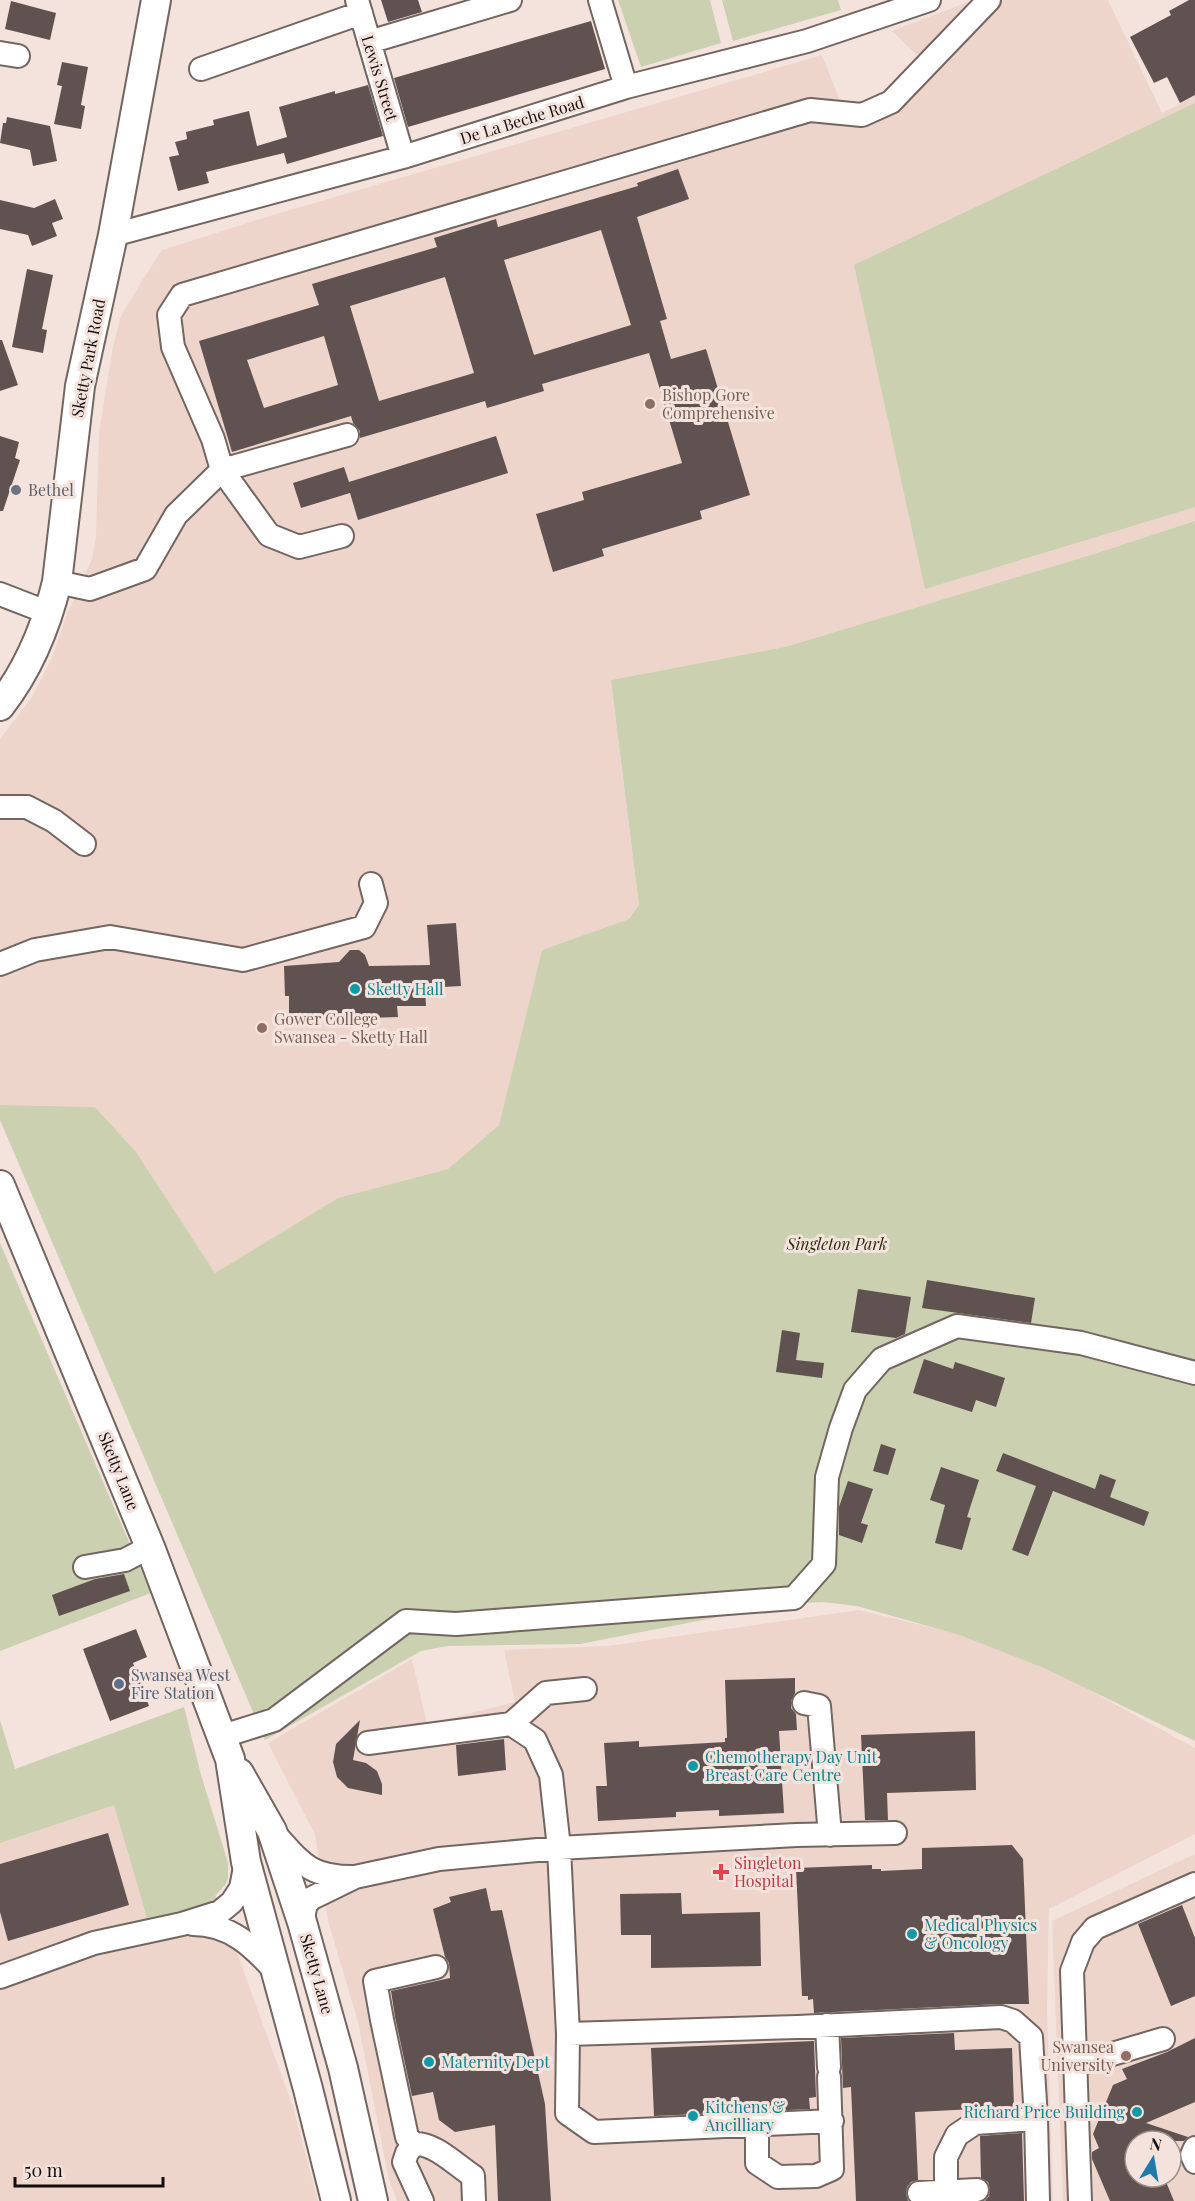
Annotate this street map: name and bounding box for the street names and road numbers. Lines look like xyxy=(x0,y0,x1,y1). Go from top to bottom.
street label: Lewis Street xyxy=(357,32,404,124)
street label: De La Beche Road xyxy=(457,91,586,148)
street label: Sketty Park Road xyxy=(66,297,109,419)
street label: Sketty Lane xyxy=(94,1429,145,1513)
street label: Sketty Lane xyxy=(296,1931,339,2016)

